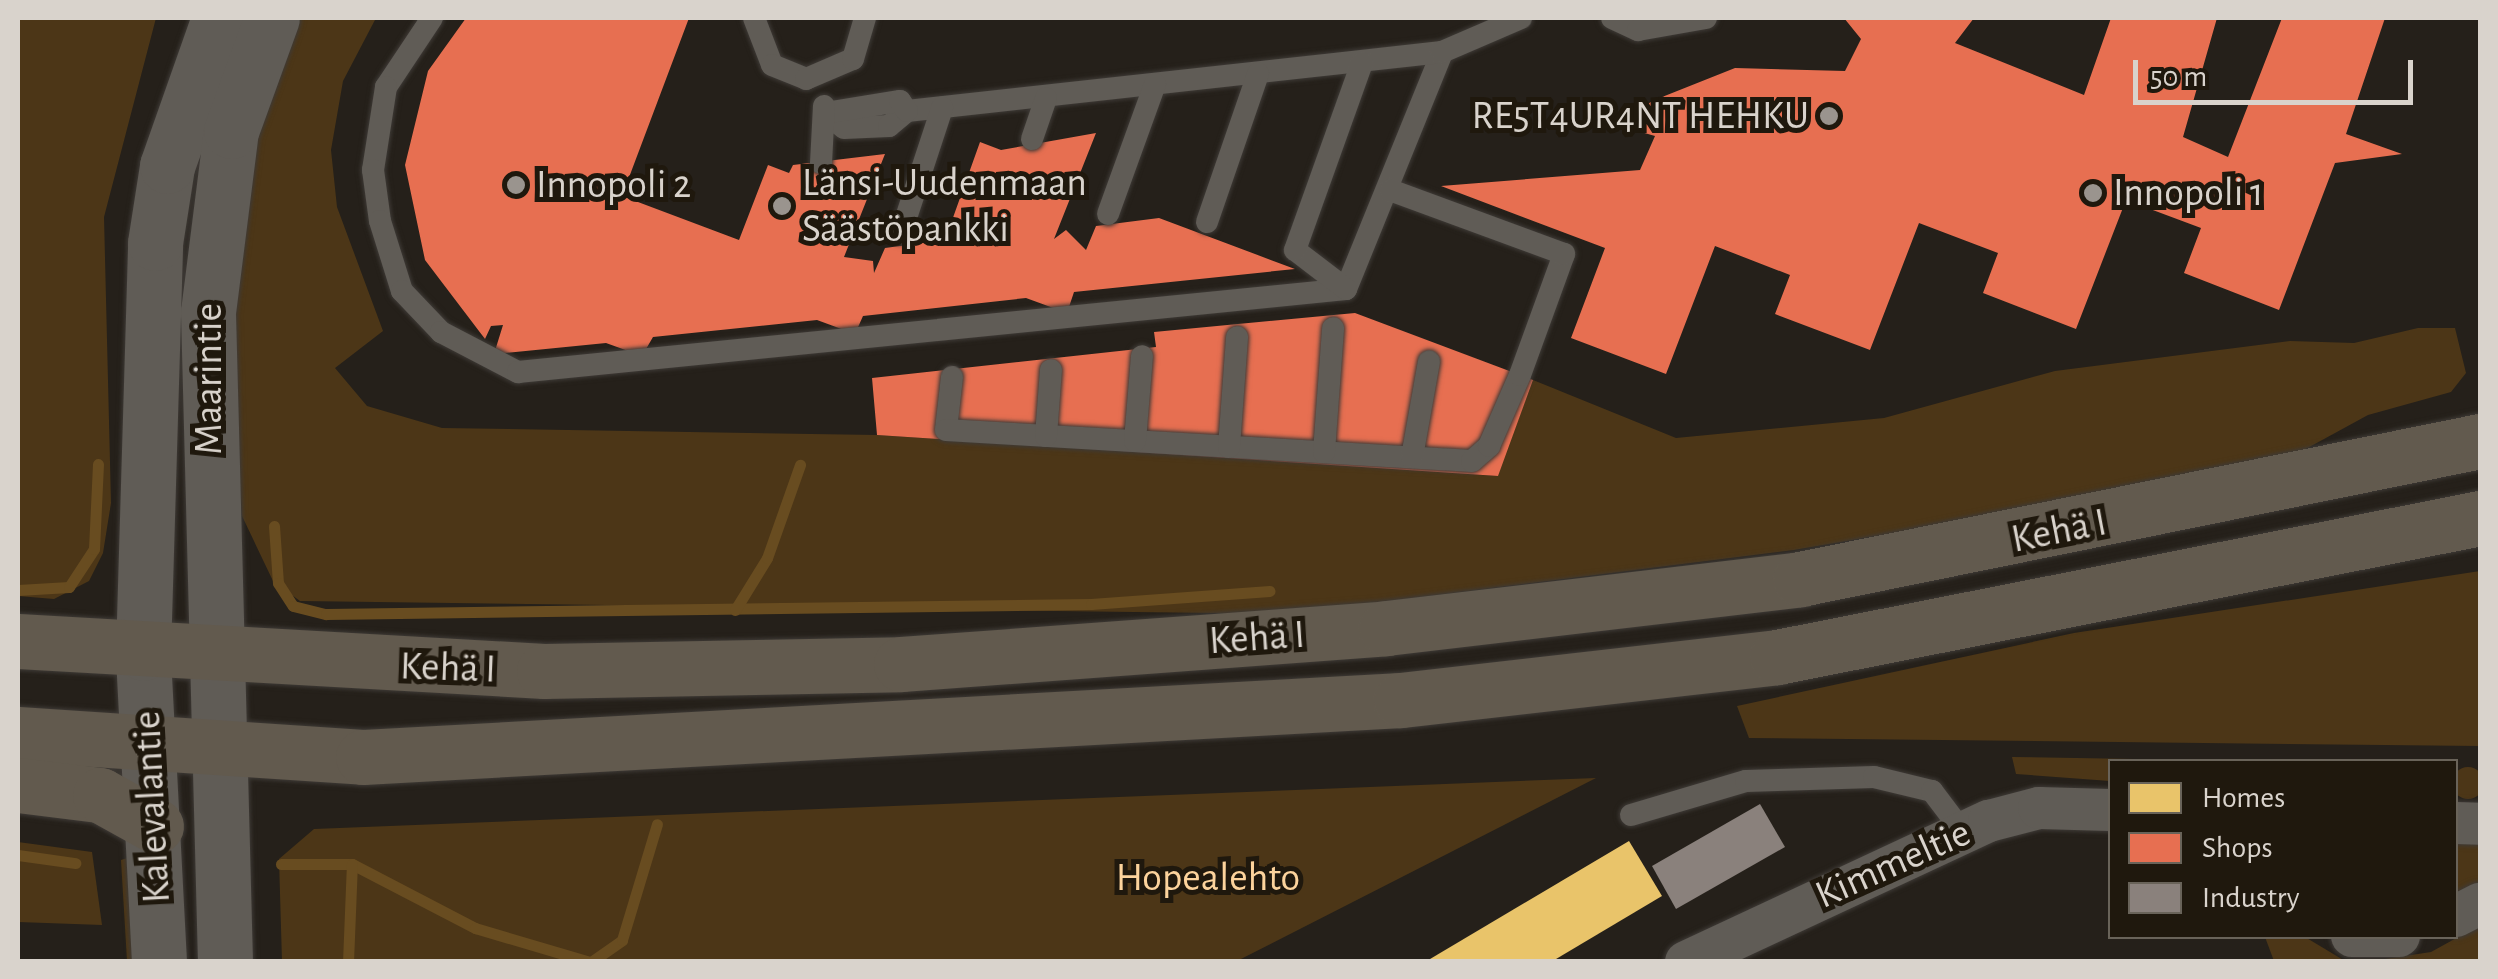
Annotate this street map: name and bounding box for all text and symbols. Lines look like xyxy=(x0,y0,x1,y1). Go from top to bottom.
scale bar xyxy=(2138,40,2418,102)
text: 50 m xyxy=(2150,62,2207,92)
place label: RE5T4UR4NT HEHKU xyxy=(1472,92,1809,140)
marker: RE5T4UR4NT HEHKU xyxy=(1818,105,1840,127)
place label: Länsi-Uudenmaan Säästöpankki xyxy=(802,159,1087,253)
place label: Innopoli 2 xyxy=(536,161,691,209)
place label: Innopoli 1 xyxy=(2113,169,2264,217)
marker: Innopoli 2 xyxy=(505,174,527,196)
marker: Innopoli 1 xyxy=(2082,182,2104,204)
marker: Länsi-Uudenmaan Säästöpankki xyxy=(771,195,793,217)
street label: Maarintie xyxy=(185,303,233,455)
street label: Kehä I xyxy=(2007,498,2111,564)
street label: Kehä I xyxy=(1207,611,1307,665)
street label: Kehä I xyxy=(399,642,497,694)
street label: Kalevalantie xyxy=(123,710,181,904)
legend xyxy=(2108,759,2458,939)
text: Homes xyxy=(2202,783,2285,813)
street label: Kimmeltie xyxy=(1808,809,1978,919)
text: Shops xyxy=(2202,833,2273,863)
park label: Hopealehto xyxy=(1116,854,1300,902)
text: Industry xyxy=(2202,883,2300,913)

